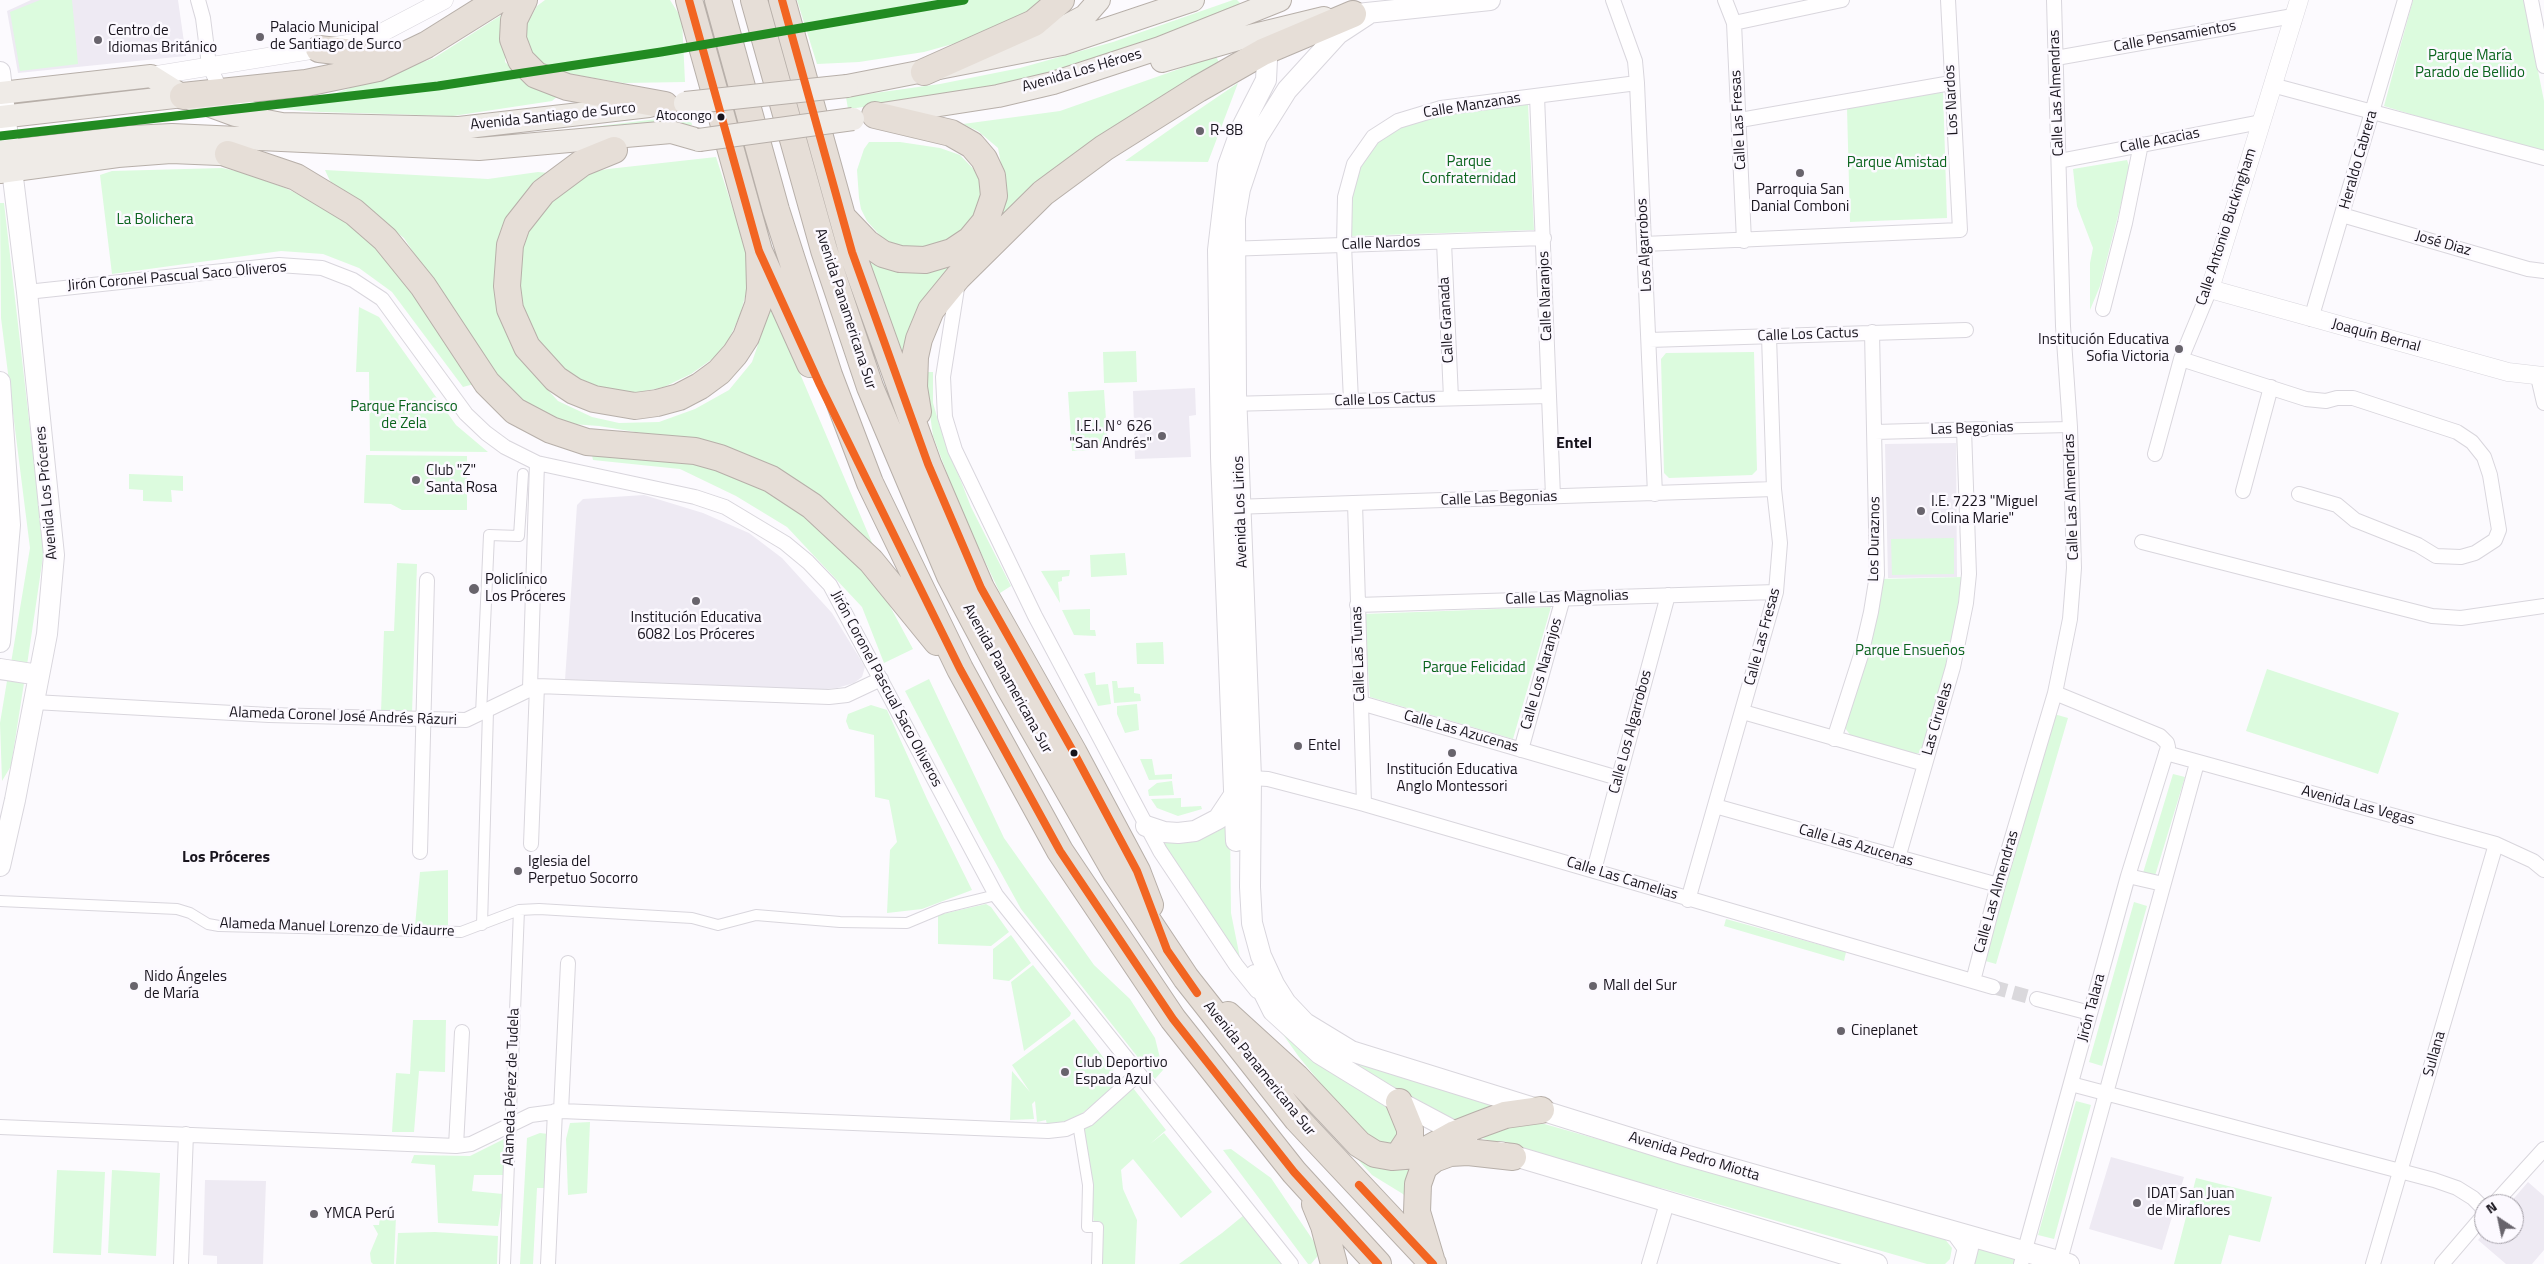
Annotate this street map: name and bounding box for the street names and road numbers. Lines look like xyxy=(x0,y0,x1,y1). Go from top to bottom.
street label: Calle Pensamientos xyxy=(2112,17,2238,57)
street label: Calle Las Almendras xyxy=(2046,29,2068,157)
street label: Avenida Los Héroes xyxy=(1020,45,1144,97)
street label: Los Nardos xyxy=(1941,64,1963,136)
street label: Calle Las Fresas xyxy=(1727,70,1751,170)
street label: Calle Manzanas xyxy=(1422,89,1522,123)
street label: Avenida Santiago de Surco xyxy=(469,99,637,135)
street label: Heraldo Cabrera xyxy=(2336,109,2382,211)
street label: Calle Acacias xyxy=(2119,124,2201,158)
street label: Calle Antonio Buckingham xyxy=(2193,146,2261,308)
street label: Los Algarrobos xyxy=(1634,198,1656,292)
street label: Avenida Panamericana Sur xyxy=(810,226,880,392)
street label: José Diaz xyxy=(2413,227,2473,261)
street label: Calle Nardos xyxy=(1341,234,1421,254)
street label: Calle Naranjos xyxy=(1535,251,1557,341)
street label: Jirón Coronel Pascual Saco Oliveros xyxy=(67,258,287,296)
street label: Calle Granada xyxy=(1436,276,1458,364)
street label: Joaquín Bernal xyxy=(2330,316,2422,356)
street label: Calle Los Cactus xyxy=(1757,324,1859,346)
street label: Calle Los Cactus xyxy=(1334,389,1436,411)
street label: Las Begonias xyxy=(1930,419,2014,439)
street label: Avenida Los Próceres xyxy=(32,425,62,561)
street label: Calle Las Almendras xyxy=(2061,433,2083,561)
street label: Avenida Los Lirios xyxy=(1230,455,1252,569)
street label: Calle Las Begonias xyxy=(1440,488,1558,510)
street label: Los Duraznos xyxy=(1865,496,1885,582)
street label: Calle Las Fresas xyxy=(1741,586,1785,688)
street label: Calle Las Magnolias xyxy=(1505,587,1629,609)
street label: Jirón Coronel Pascual Saco Oliveros xyxy=(826,588,946,790)
street label: Avenida Panamericana Sur xyxy=(958,601,1056,757)
street label: Calle Las Tunas xyxy=(1348,606,1370,702)
street label: Calle Los Naranjos xyxy=(1517,616,1567,732)
street label: Calle Los Algarrobos xyxy=(1606,668,1656,796)
street label: Las Ciruelas xyxy=(1919,680,1957,758)
street label: Alameda Coronel José Andrés Rázuri xyxy=(229,704,457,730)
street label: Calle Las Azucenas xyxy=(1401,707,1521,757)
street label: Avenida Las Vegas xyxy=(2299,782,2417,830)
street label: Calle Las Azucenas xyxy=(1796,821,1916,871)
street label: Calle Las Almendras xyxy=(1971,829,2023,955)
street label: Calle Las Camelias xyxy=(1564,854,1680,904)
street label: Alameda Manuel Lorenzo de Vidaurre xyxy=(219,915,455,941)
street label: Jirón Talara xyxy=(2074,972,2110,1044)
street label: Avenida Panamericana Sur xyxy=(1199,998,1319,1140)
street label: Alameda Pérez de Tudela xyxy=(500,1008,524,1166)
street label: Sullana xyxy=(2420,1029,2450,1079)
street label: Avenida Pedro Miotta xyxy=(1626,1129,1762,1185)

